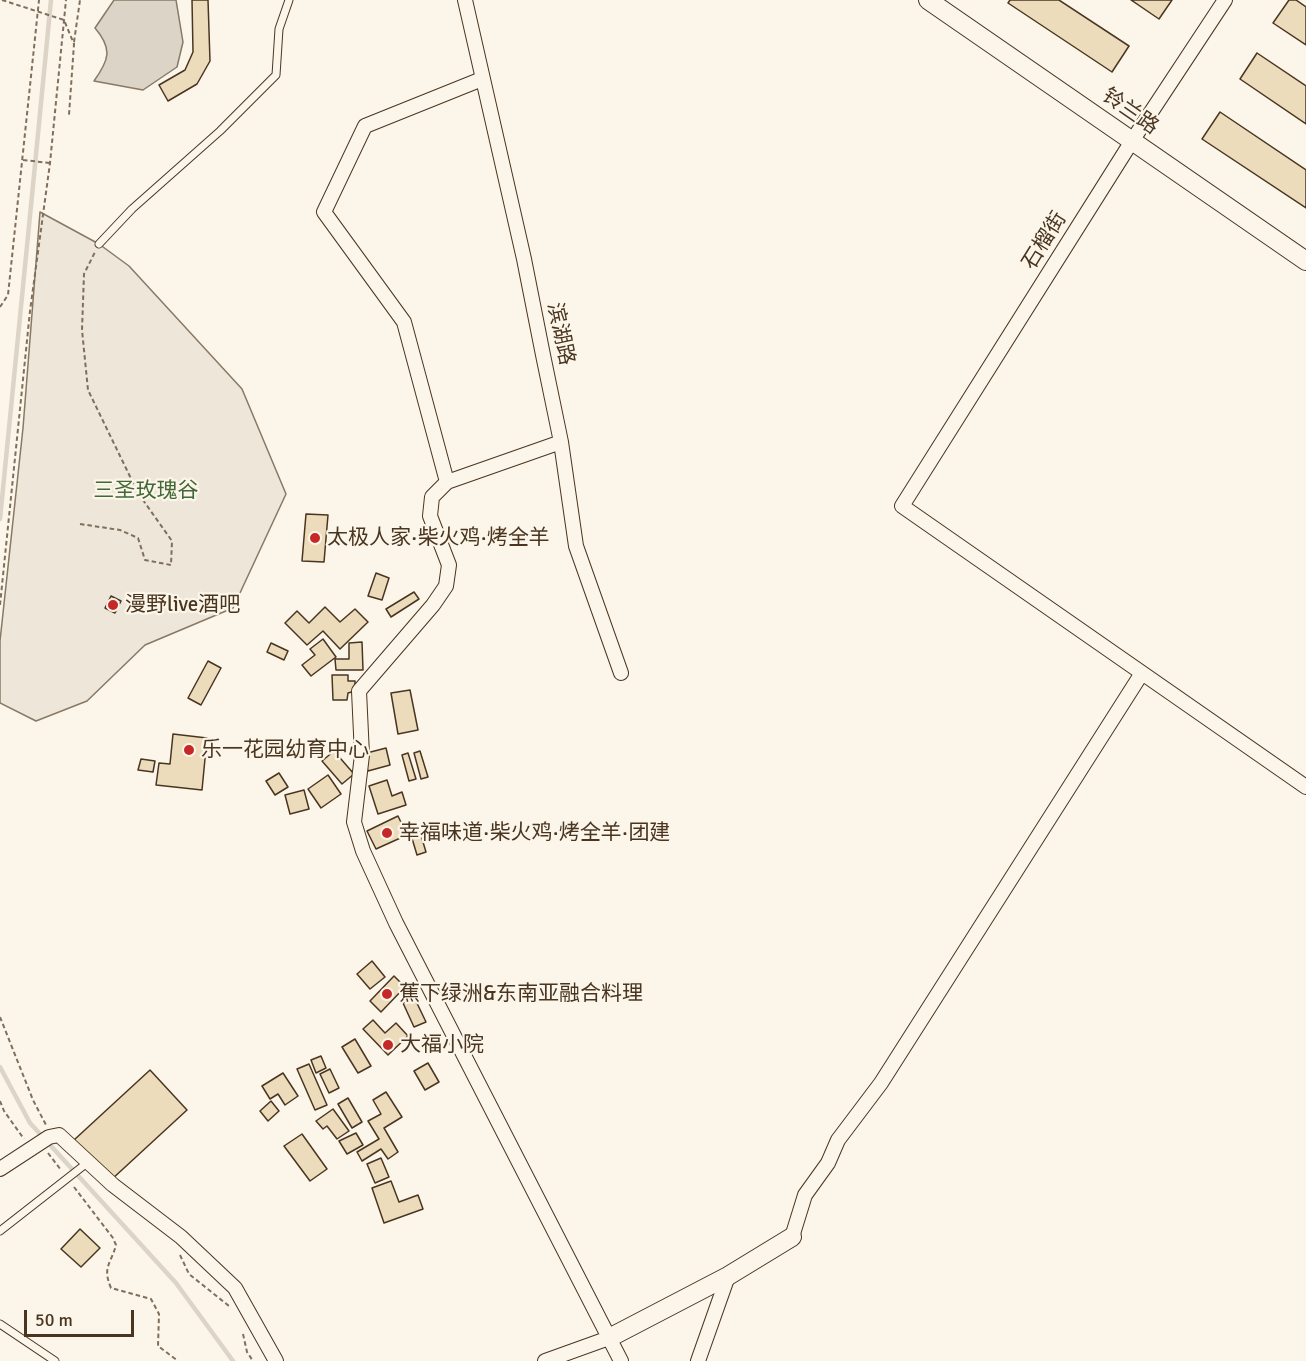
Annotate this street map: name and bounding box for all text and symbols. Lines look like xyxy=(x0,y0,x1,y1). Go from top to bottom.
street label: 铃兰路 xyxy=(1097,84,1163,140)
street label: 石榴街 xyxy=(1018,208,1072,274)
street label: 滨湖路 xyxy=(541,301,579,367)
park label: 三圣玫瑰谷 xyxy=(94,478,198,504)
place label: 太极人家·柴火鸡·烤全羊 xyxy=(327,525,550,551)
marker: 太极人家·柴火鸡·烤全羊 xyxy=(308,531,322,545)
place label: 漫野live酒吧 xyxy=(125,592,240,618)
marker: 漫野live酒吧 xyxy=(106,598,120,612)
place label: 乐一花园幼育中心 xyxy=(201,737,369,763)
marker: 乐一花园幼育中心 xyxy=(182,743,196,757)
place label: 幸福味道·柴火鸡·烤全羊·团建 xyxy=(399,820,670,846)
marker: 幸福味道·柴火鸡·烤全羊·团建 xyxy=(380,826,394,840)
place label: 蕉下绿洲&东南亚融合料理 xyxy=(399,981,643,1007)
marker: 蕉下绿洲&东南亚融合料理 xyxy=(380,987,394,1001)
place label: 大福小院 xyxy=(400,1032,484,1058)
marker: 大福小院 xyxy=(381,1038,395,1052)
scale bar xyxy=(27,1298,136,1336)
text: 50 m xyxy=(35,1309,73,1331)

